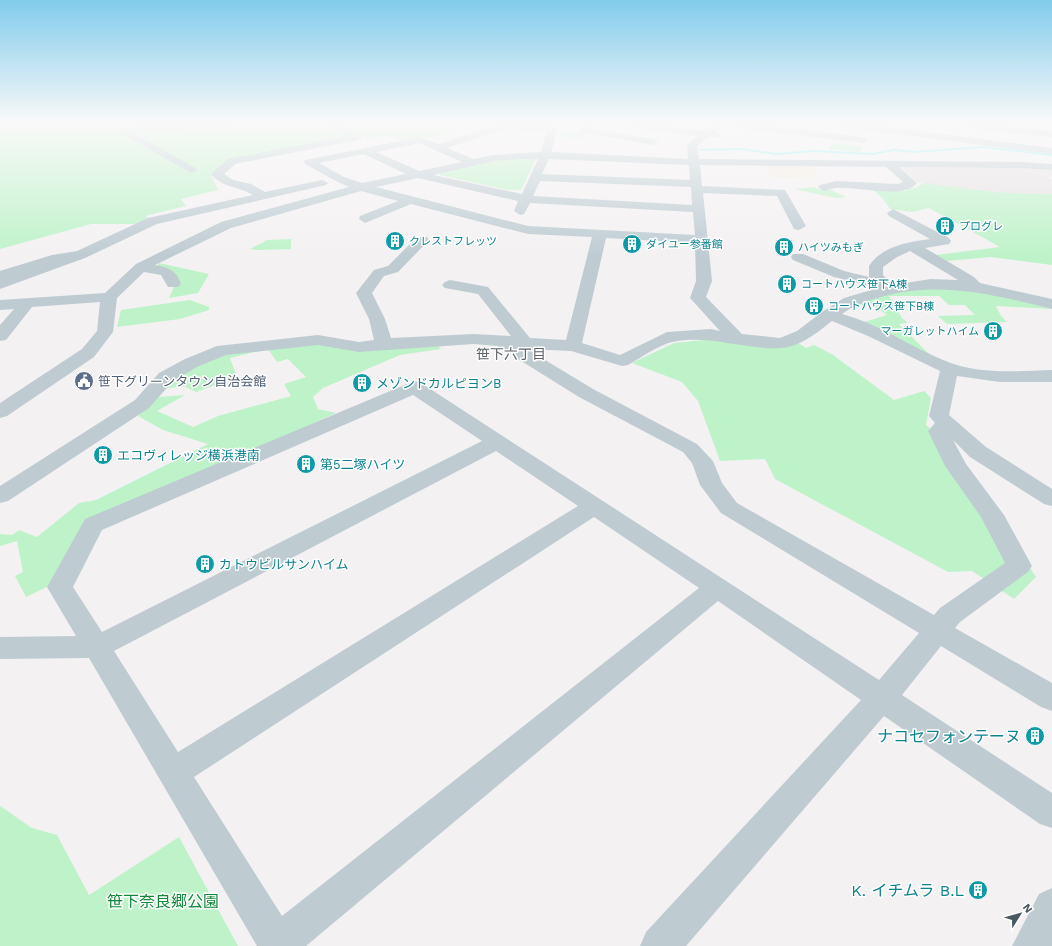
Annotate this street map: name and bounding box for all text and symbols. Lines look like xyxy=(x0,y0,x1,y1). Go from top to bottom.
building icon: プログレ xyxy=(934,215,956,237)
place label: プログレ xyxy=(959,220,1003,233)
building icon: クレストフレッツ xyxy=(384,230,406,252)
building icon: ダイユー参番館 xyxy=(621,233,643,255)
place label: クレストフレッツ xyxy=(409,235,497,248)
building icon: ハイツみもぎ xyxy=(773,236,795,258)
place label: ダイユー参番館 xyxy=(646,238,723,251)
place label: ハイツみもぎ xyxy=(798,241,864,254)
building icon: コートハウス笹下A棟 xyxy=(776,273,798,295)
place label: コートハウス笹下A棟 xyxy=(801,278,907,291)
building icon: コートハウス笹下B棟 xyxy=(803,295,825,317)
place label: コートハウス笹下B棟 xyxy=(828,300,934,313)
building icon: マーガレットハイム xyxy=(982,320,1004,342)
place label: マーガレットハイム xyxy=(880,325,979,338)
district label: 笹下六丁目 xyxy=(476,346,546,362)
public building icon: 笹下グリーンタウン自治会館 xyxy=(73,370,95,392)
building icon: メゾンドカルピヨンB xyxy=(351,372,373,394)
place label: 笹下グリーンタウン自治会館 xyxy=(98,374,266,389)
place label: メゾンドカルピヨンB xyxy=(376,376,502,391)
building icon: エコヴィレッジ横浜港南 xyxy=(92,444,114,466)
place label: エコヴィレッジ横浜港南 xyxy=(117,448,260,463)
building icon: 第5二塚ハイツ xyxy=(295,453,317,475)
place label: 第5二塚ハイツ xyxy=(320,457,405,472)
building icon: カトウビルサンハイム xyxy=(194,553,216,575)
place label: カトウビルサンハイム xyxy=(219,557,348,572)
building icon: ナコセフォンテーヌ xyxy=(1024,725,1046,747)
place label: ナコセフォンテーヌ xyxy=(877,727,1021,746)
building icon: K. イチムラ B.L xyxy=(967,879,989,901)
place label: K. イチムラ B.L xyxy=(851,881,964,900)
park label: 笹下奈良郷公園 xyxy=(107,892,219,911)
north arrow xyxy=(1000,894,1040,934)
text: N xyxy=(1020,901,1035,915)

